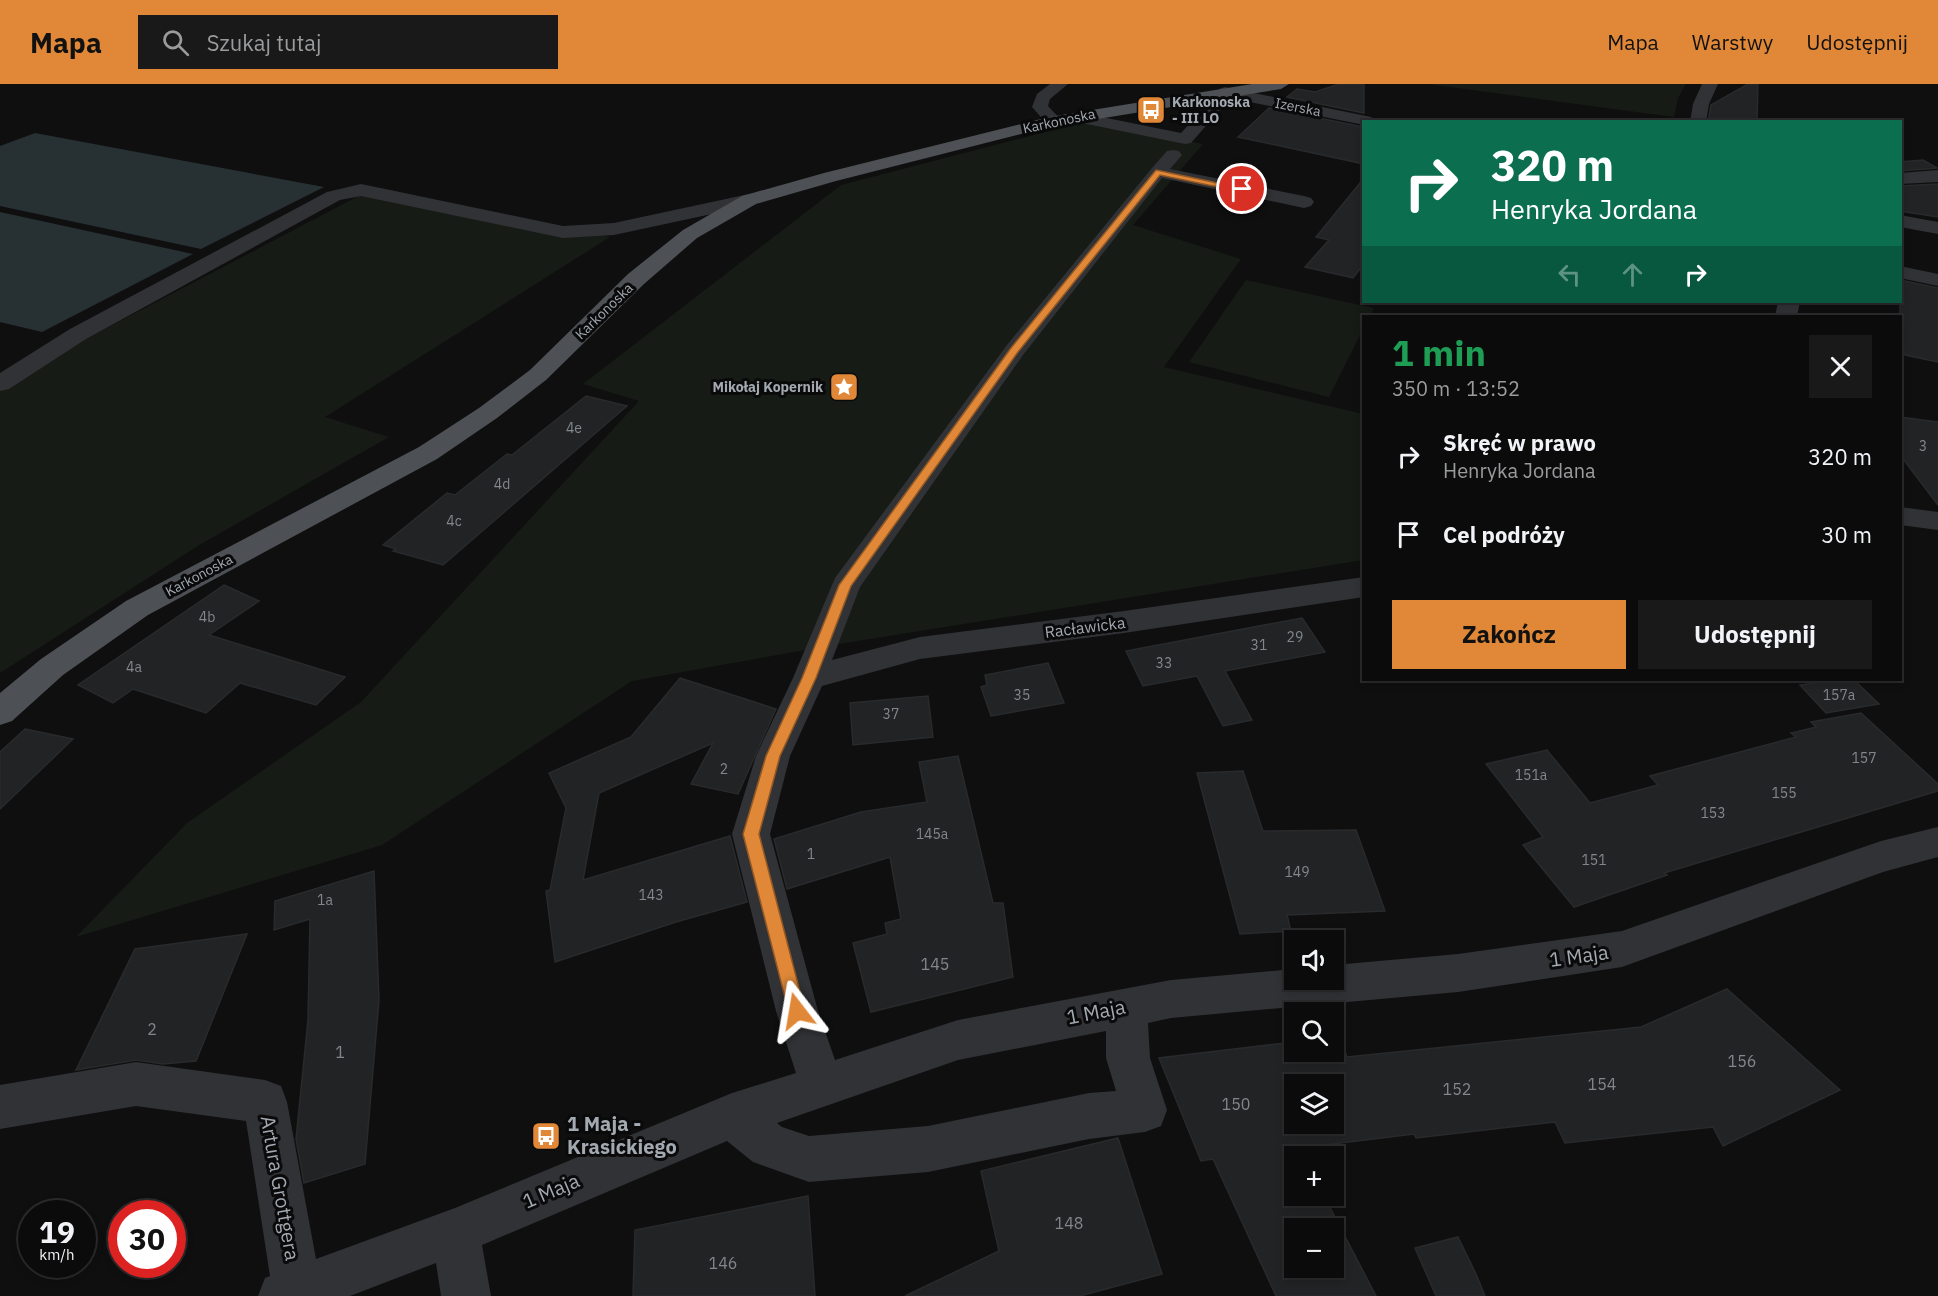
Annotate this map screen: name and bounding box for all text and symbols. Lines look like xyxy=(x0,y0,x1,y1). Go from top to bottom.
search box xyxy=(138,15,558,69)
text: Mapa xyxy=(30,24,102,61)
icon: search xyxy=(159,26,192,59)
text: Szukaj tutaj xyxy=(207,28,321,57)
text: Mapa xyxy=(1607,28,1659,56)
text: Warstwy xyxy=(1692,28,1773,56)
text: Udostępnij xyxy=(1806,28,1908,56)
place label: Karkonoska - III LO xyxy=(1172,93,1250,127)
bus stop icon: Karkonoska - III LO xyxy=(1135,94,1167,126)
street label: Izerska xyxy=(1274,94,1323,120)
street label: Karkonoska xyxy=(1021,104,1097,137)
text: 320 m xyxy=(1491,138,1614,193)
icon: right xyxy=(1392,144,1470,222)
pin xyxy=(1216,163,1267,214)
icon: arrive xyxy=(1225,172,1258,205)
text: Henryka Jordana xyxy=(1491,191,1697,226)
icon: left xyxy=(1553,258,1586,291)
icon: ahead xyxy=(1616,258,1649,291)
icon: right xyxy=(1679,258,1712,291)
street label: Karkonoska xyxy=(571,279,637,343)
text: 1 min xyxy=(1392,329,1486,376)
button: close xyxy=(1809,335,1872,398)
place icon: Mikołaj Kopernik xyxy=(828,371,860,403)
text: 350 m · 13:52 xyxy=(1392,375,1520,402)
place label: Mikołaj Kopernik xyxy=(713,378,824,396)
house number: 4e xyxy=(566,419,582,437)
text: Skręć w prawo xyxy=(1443,428,1596,457)
house number: 3 xyxy=(1919,437,1927,455)
icon: right xyxy=(1392,440,1425,473)
text: 320 m xyxy=(1808,442,1872,471)
text: Henryka Jordana xyxy=(1443,457,1596,484)
house number: 4d xyxy=(494,475,510,493)
house number: 4c xyxy=(446,512,462,530)
icon: arrive xyxy=(1392,518,1425,551)
text: Cel podróży xyxy=(1443,520,1565,549)
text: 30 m xyxy=(1821,520,1872,549)
street label: Karkonoska xyxy=(162,550,236,600)
button: Zakończ xyxy=(1392,600,1626,669)
button: Udostępnij xyxy=(1638,600,1872,669)
house number: 4b xyxy=(199,608,215,626)
street label: Racławicka xyxy=(1044,612,1127,642)
house number: 29 xyxy=(1287,628,1303,646)
house number: 31 xyxy=(1251,636,1267,654)
house number: 33 xyxy=(1156,654,1172,672)
house number: 4a xyxy=(126,658,142,676)
house number: 35 xyxy=(1014,686,1030,704)
house number: 157a xyxy=(1823,686,1856,704)
house number: 37 xyxy=(883,705,899,723)
house number: 157 xyxy=(1851,749,1877,767)
house number: 2 xyxy=(720,760,728,778)
house number: 151a xyxy=(1515,766,1548,784)
house number: 155 xyxy=(1771,784,1797,802)
house number: 153 xyxy=(1700,804,1726,822)
house number: 145a xyxy=(916,825,949,843)
house number: 1 xyxy=(807,845,815,863)
house number: 151 xyxy=(1581,851,1607,869)
house number: 149 xyxy=(1284,863,1310,881)
house number: 143 xyxy=(638,886,664,904)
house number: 1a xyxy=(317,891,333,909)
map controls xyxy=(1284,930,1344,1278)
button: sound xyxy=(1284,930,1344,990)
street label: 1 Maja xyxy=(1548,938,1610,973)
house number: 145 xyxy=(921,954,949,974)
position arrow xyxy=(765,979,829,1043)
street label: 1 Maja xyxy=(1064,993,1128,1030)
button: search xyxy=(1284,1002,1344,1062)
house number: 2 xyxy=(147,1019,157,1039)
house number: 1 xyxy=(335,1042,345,1062)
house number: 156 xyxy=(1728,1051,1756,1071)
button: layers xyxy=(1284,1074,1344,1134)
house number: 154 xyxy=(1588,1074,1616,1094)
house number: 152 xyxy=(1443,1079,1471,1099)
house number: 150 xyxy=(1222,1094,1250,1114)
place label: 1 Maja - Krasickiego xyxy=(567,1110,677,1160)
street label: Artura Grottgera xyxy=(254,1113,307,1263)
bus stop icon: 1 Maja - Krasickiego xyxy=(530,1120,562,1152)
button: + xyxy=(1284,1146,1344,1206)
street label: 1 Maja xyxy=(518,1166,584,1215)
speed limit sign: 30 xyxy=(108,1200,186,1278)
text: 19 xyxy=(39,1212,75,1251)
house number: 148 xyxy=(1055,1213,1083,1233)
button: − xyxy=(1284,1218,1344,1278)
text: km/h xyxy=(39,1245,75,1264)
house number: 146 xyxy=(709,1253,737,1273)

